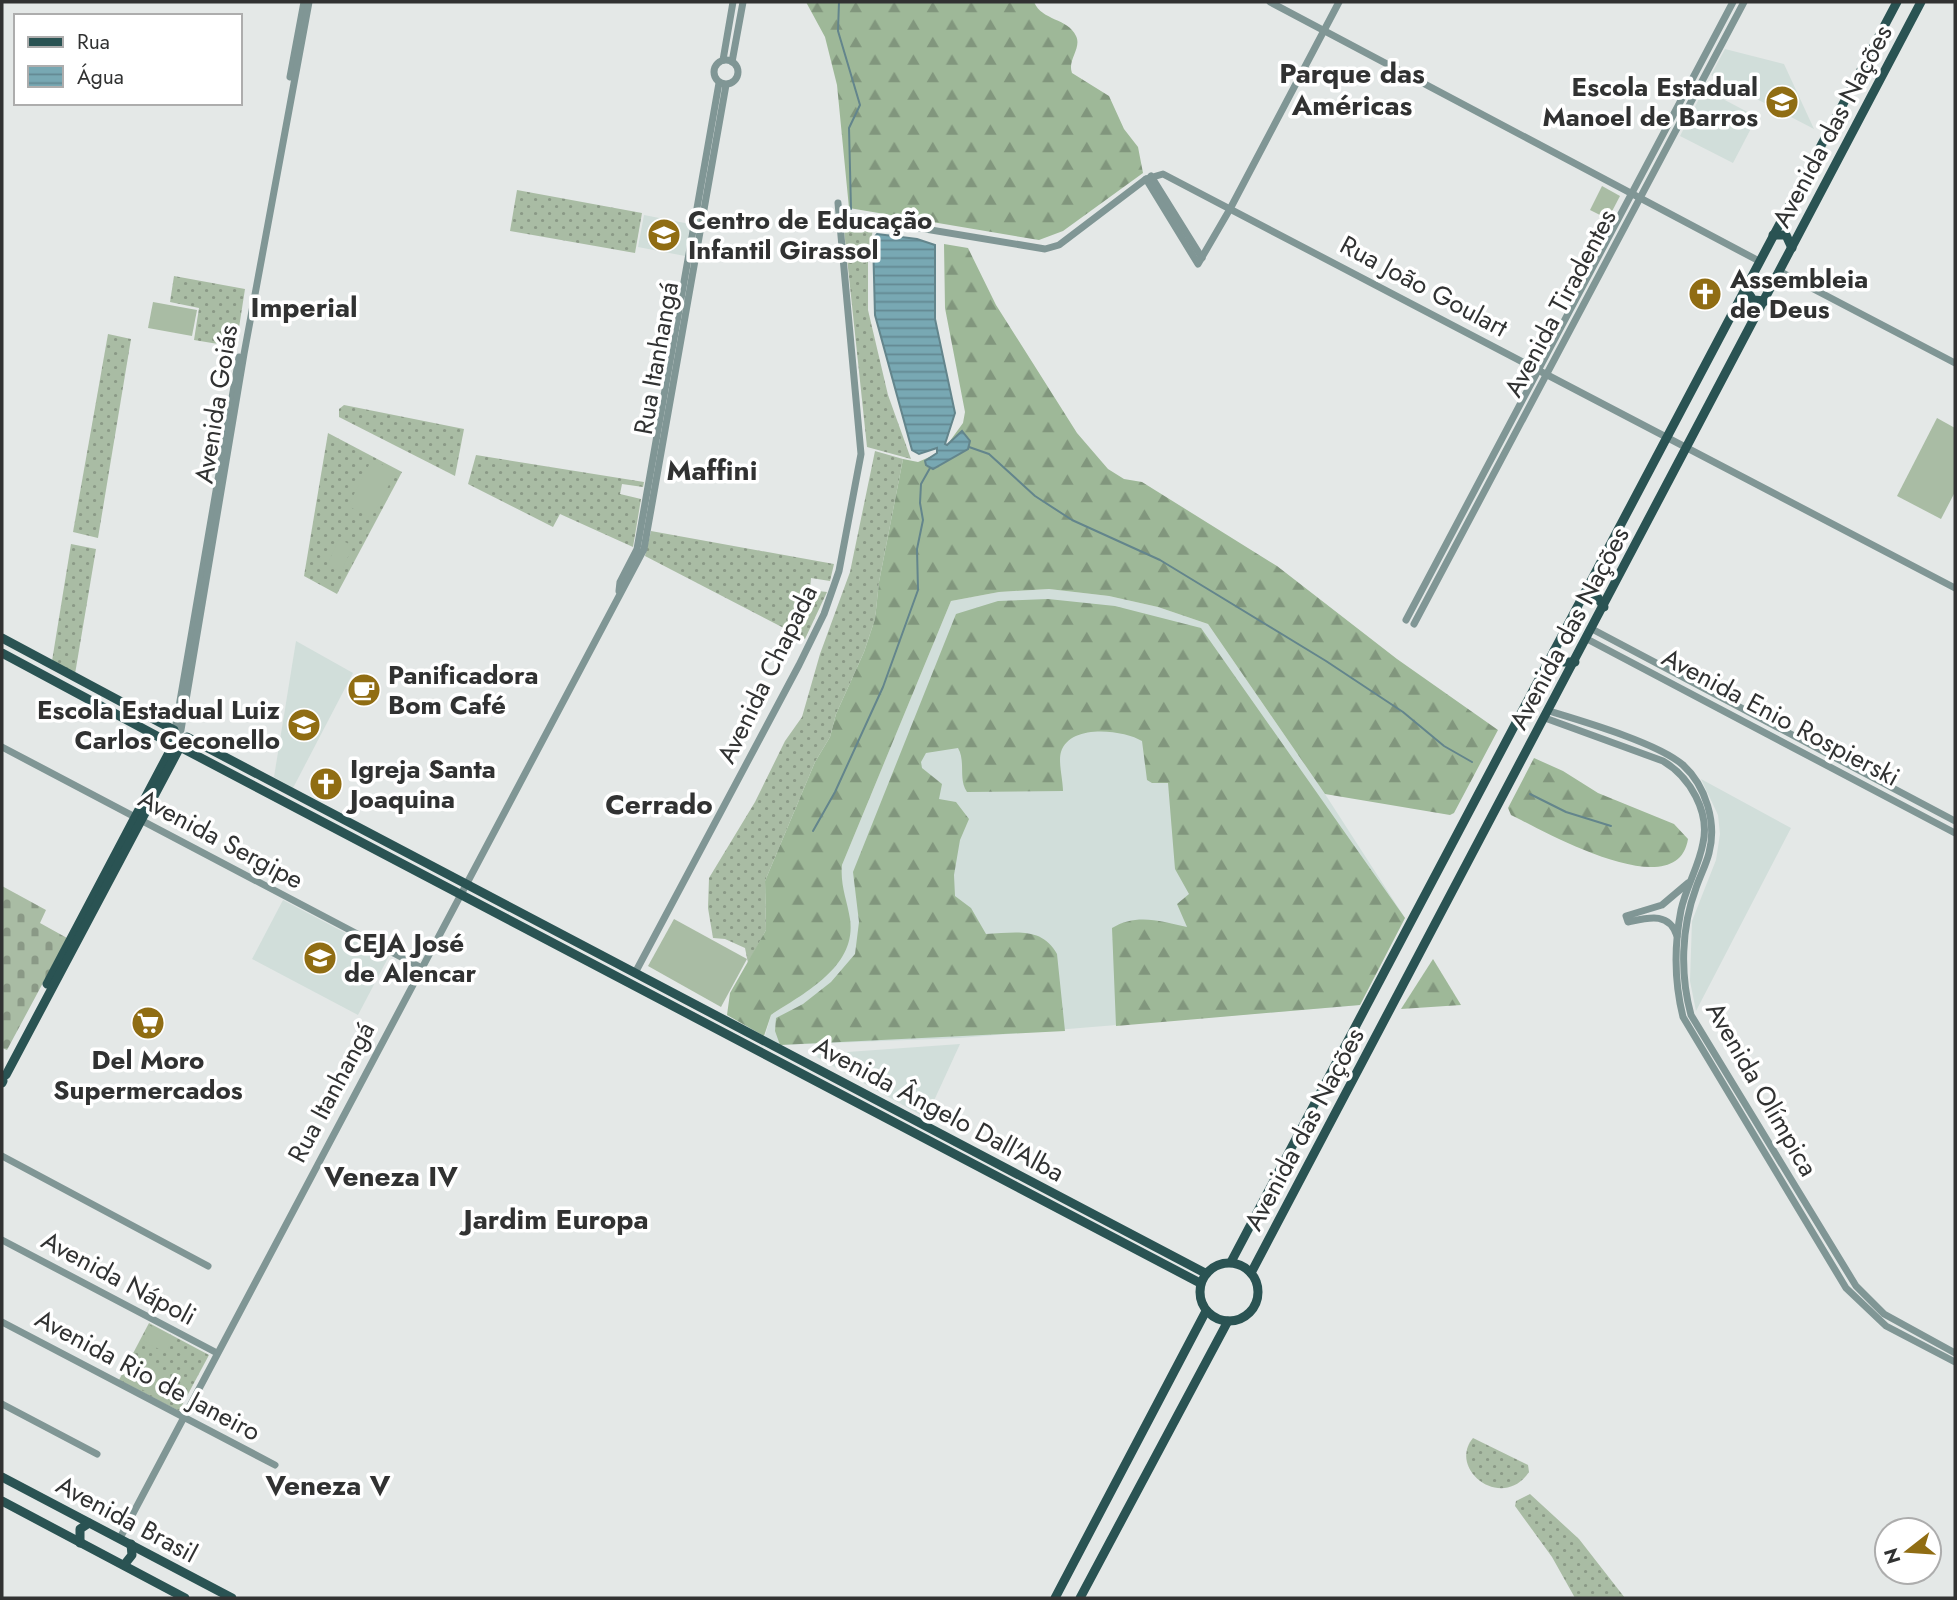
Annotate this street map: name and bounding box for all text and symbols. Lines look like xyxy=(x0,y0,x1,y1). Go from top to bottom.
legend xyxy=(14,14,242,105)
street label: Avenida das Nações xyxy=(1763,18,1901,234)
text: Rua xyxy=(77,27,110,57)
district label: Parque das Américas xyxy=(1279,53,1425,126)
text: Água xyxy=(77,62,124,92)
place label: Escola Estadual Manoel de Barros xyxy=(1543,68,1758,136)
school or university icon: Escola Estadual Manoel de Barros xyxy=(1763,83,1801,121)
place label: Centro de Educação Infantil Girassol xyxy=(688,201,932,269)
street label: Avenida Tiradentes xyxy=(1494,202,1626,404)
school or university icon: Centro de Educação Infantil Girassol xyxy=(645,216,683,254)
street label: Rua João Goulart xyxy=(1333,226,1515,347)
place label: Assembleia de Deus xyxy=(1729,260,1868,328)
church icon: Assembleia de Deus xyxy=(1686,275,1724,313)
street label: Rua Itanhangá xyxy=(624,279,688,437)
district label: Imperial xyxy=(250,287,358,328)
street label: Avenida Goiás xyxy=(185,322,247,486)
district label: Maffini xyxy=(667,450,757,491)
street label: Avenida das Nações xyxy=(1500,520,1638,736)
street label: Avenida Chapada xyxy=(707,578,827,770)
street label: Avenida Enio Rospierski xyxy=(1655,638,1907,796)
place label: Panificadora Bom Café xyxy=(388,656,539,724)
cafe icon: Panificadora Bom Café xyxy=(345,671,383,709)
place label: Escola Estadual Luiz Carlos Ceconello xyxy=(37,691,280,759)
school or university icon: Escola Estadual Luiz Carlos Ceconello xyxy=(285,706,323,744)
place label: Igreja Santa Joaquina xyxy=(345,750,496,818)
church icon: Igreja Santa Joaquina xyxy=(307,765,345,803)
street label: Avenida Sergipe xyxy=(132,780,310,898)
district label: Cerrado xyxy=(605,784,713,825)
place label: CEJA José de Alencar xyxy=(344,924,477,992)
school or university icon: CEJA José de Alencar xyxy=(301,939,339,977)
street label: Avenida Olímpica xyxy=(1697,995,1827,1183)
supermarket icon: Del Moro Supermercados xyxy=(129,1004,167,1042)
street label: Rua Itanhangá xyxy=(278,1015,384,1169)
street label: Avenida das Nações xyxy=(1235,1021,1373,1237)
street label: Avenida Ângelo Dall'Alba xyxy=(807,1027,1071,1191)
place label: Del Moro Supermercados xyxy=(53,1041,243,1109)
district label: Veneza IV xyxy=(323,1156,458,1197)
district label: Jardim Europa xyxy=(458,1199,649,1240)
street label: Avenida Nápoli xyxy=(35,1221,203,1335)
street label: Avenida Rio de Janeiro xyxy=(29,1299,267,1451)
district label: Veneza V xyxy=(265,1465,391,1506)
street label: Avenida Brasil xyxy=(50,1466,204,1572)
north arrow xyxy=(1873,1516,1943,1586)
text: N xyxy=(1877,1545,1907,1567)

